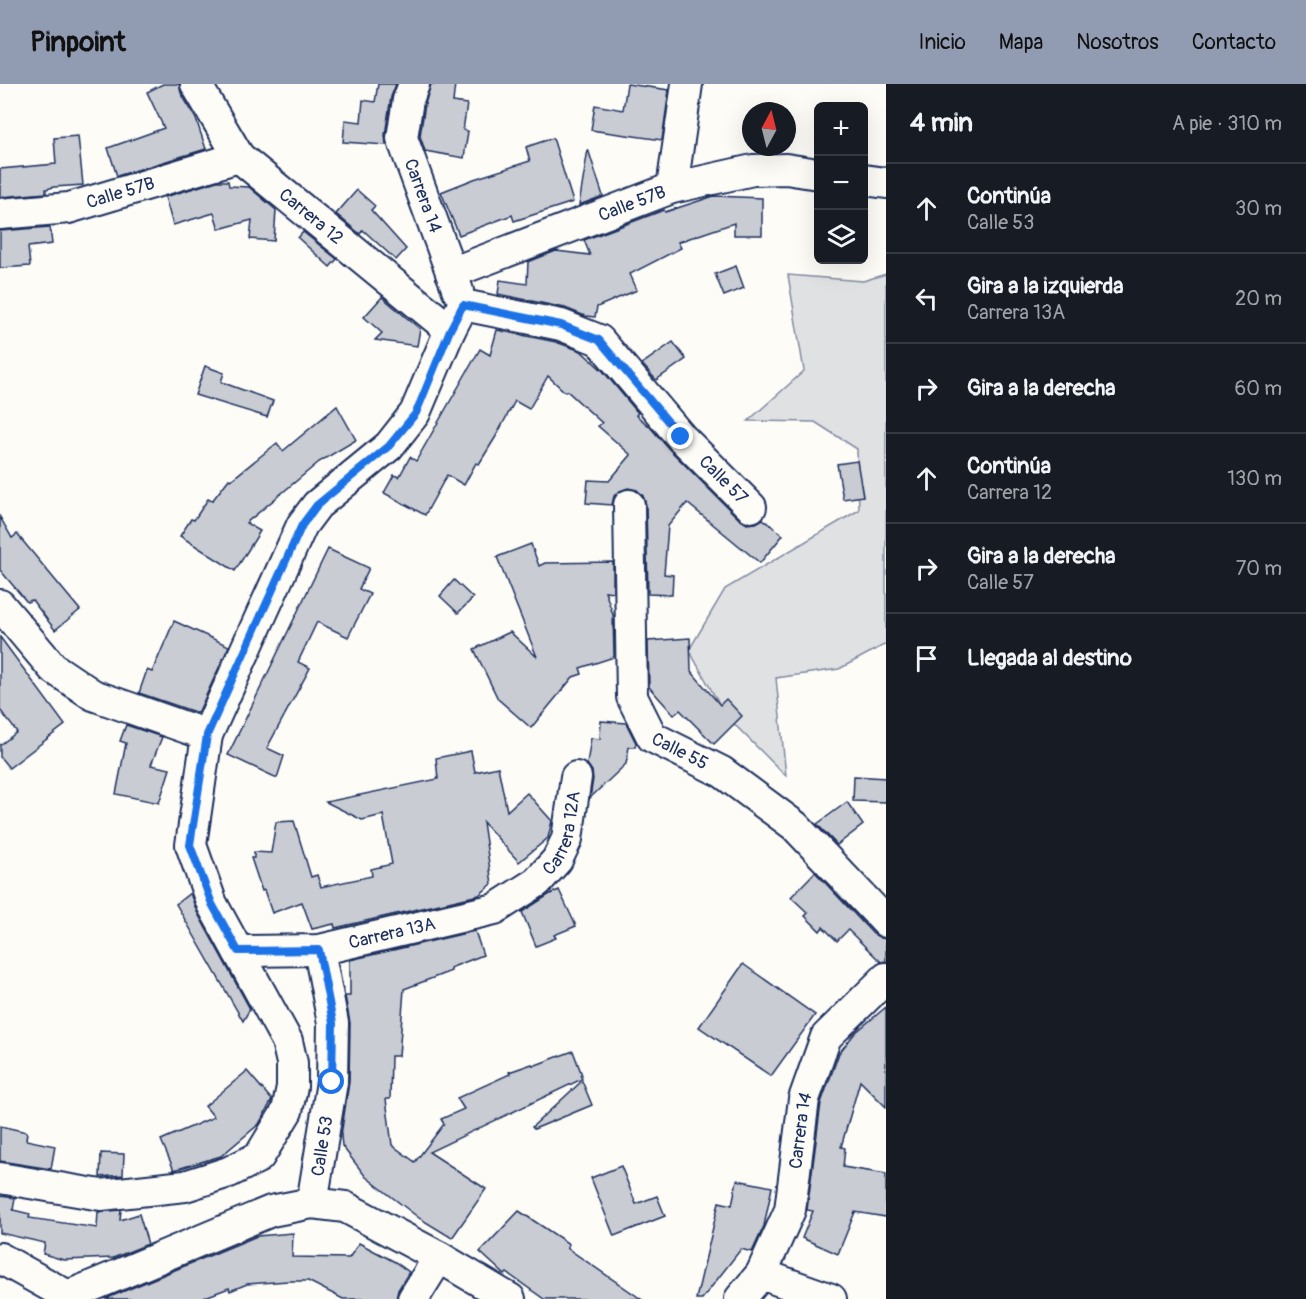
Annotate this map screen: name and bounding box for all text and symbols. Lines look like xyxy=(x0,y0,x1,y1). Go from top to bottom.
text: Pinpoint xyxy=(30,25,126,60)
text: Inicio xyxy=(919,29,966,56)
text: Mapa xyxy=(999,29,1043,56)
text: Nosotros xyxy=(1076,29,1159,56)
text: Contacto xyxy=(1192,29,1276,56)
north arrow xyxy=(742,102,796,156)
map controls xyxy=(814,102,868,264)
button: + xyxy=(814,102,868,156)
text: 4 min xyxy=(910,107,973,139)
text: A pie · 310 m xyxy=(1172,111,1282,136)
street label: Carrera 14 xyxy=(399,156,447,237)
button: − xyxy=(814,156,868,210)
street label: Calle 57B xyxy=(84,172,158,214)
street label: Calle 57B xyxy=(595,180,669,227)
text: Continúa xyxy=(967,182,1051,210)
street label: Carrera 12 xyxy=(274,183,348,250)
icon: ahead xyxy=(910,192,943,225)
text: 30 m xyxy=(1235,196,1282,221)
button: layers xyxy=(814,210,868,264)
text: Calle 53 xyxy=(967,210,1034,235)
text: Gira a la izquierda xyxy=(967,272,1124,300)
icon: left xyxy=(910,282,943,315)
text: 20 m xyxy=(1235,286,1282,311)
text: Carrera 13A xyxy=(967,300,1065,325)
icon: right xyxy=(910,372,943,405)
text: Gira a la derecha xyxy=(967,374,1115,402)
text: 60 m xyxy=(1235,376,1282,401)
route end xyxy=(667,423,693,449)
street label: Calle 57 xyxy=(694,450,753,510)
text: Continúa xyxy=(967,452,1051,480)
icon: ahead xyxy=(910,462,943,495)
text: 130 m xyxy=(1227,466,1282,491)
text: Carrera 12 xyxy=(967,480,1052,505)
text: Gira a la derecha xyxy=(967,542,1115,570)
icon: right xyxy=(910,552,943,585)
text: 70 m xyxy=(1236,556,1282,581)
text: Calle 57 xyxy=(967,570,1034,595)
icon: arrive xyxy=(910,642,943,675)
text: Llegada al destino xyxy=(967,644,1132,672)
street label: Calle 55 xyxy=(648,728,712,775)
street label: Carrera 12A xyxy=(538,789,586,880)
street label: Carrera 13A xyxy=(347,912,438,955)
route start xyxy=(318,1068,344,1094)
street label: Carrera 14 xyxy=(784,1088,818,1170)
street label: Calle 53 xyxy=(306,1114,339,1178)

